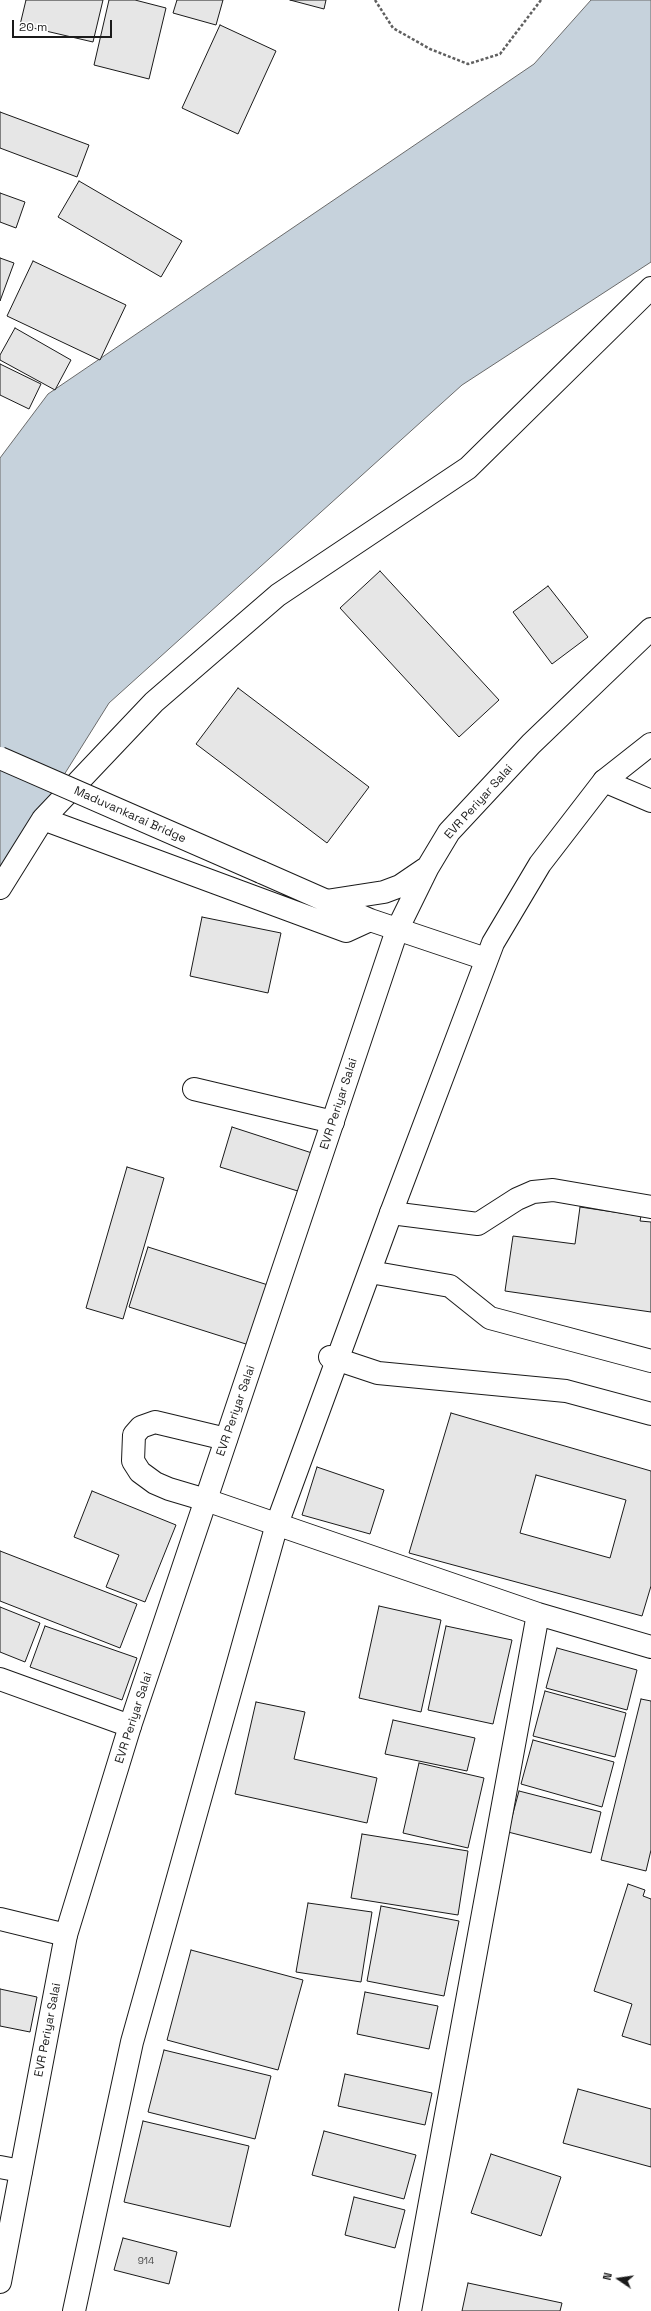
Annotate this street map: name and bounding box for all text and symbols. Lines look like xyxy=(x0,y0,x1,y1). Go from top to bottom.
scale bar xyxy=(14,12,114,38)
text: 20 m xyxy=(19,19,47,35)
street label: EVR Periyar Salai xyxy=(442,762,516,842)
street label: Maduvankarai Bridge xyxy=(72,784,188,846)
street label: EVR Periyar Salai xyxy=(317,1056,361,1152)
street label: EVR Periyar Salai xyxy=(214,1364,258,1458)
street label: EVR Periyar Salai xyxy=(112,1670,156,1766)
street label: EVR Periyar Salai xyxy=(32,1982,64,2078)
house number: 914 xyxy=(138,2255,154,2267)
north arrow xyxy=(599,2259,639,2299)
text: N xyxy=(600,2271,615,2281)

